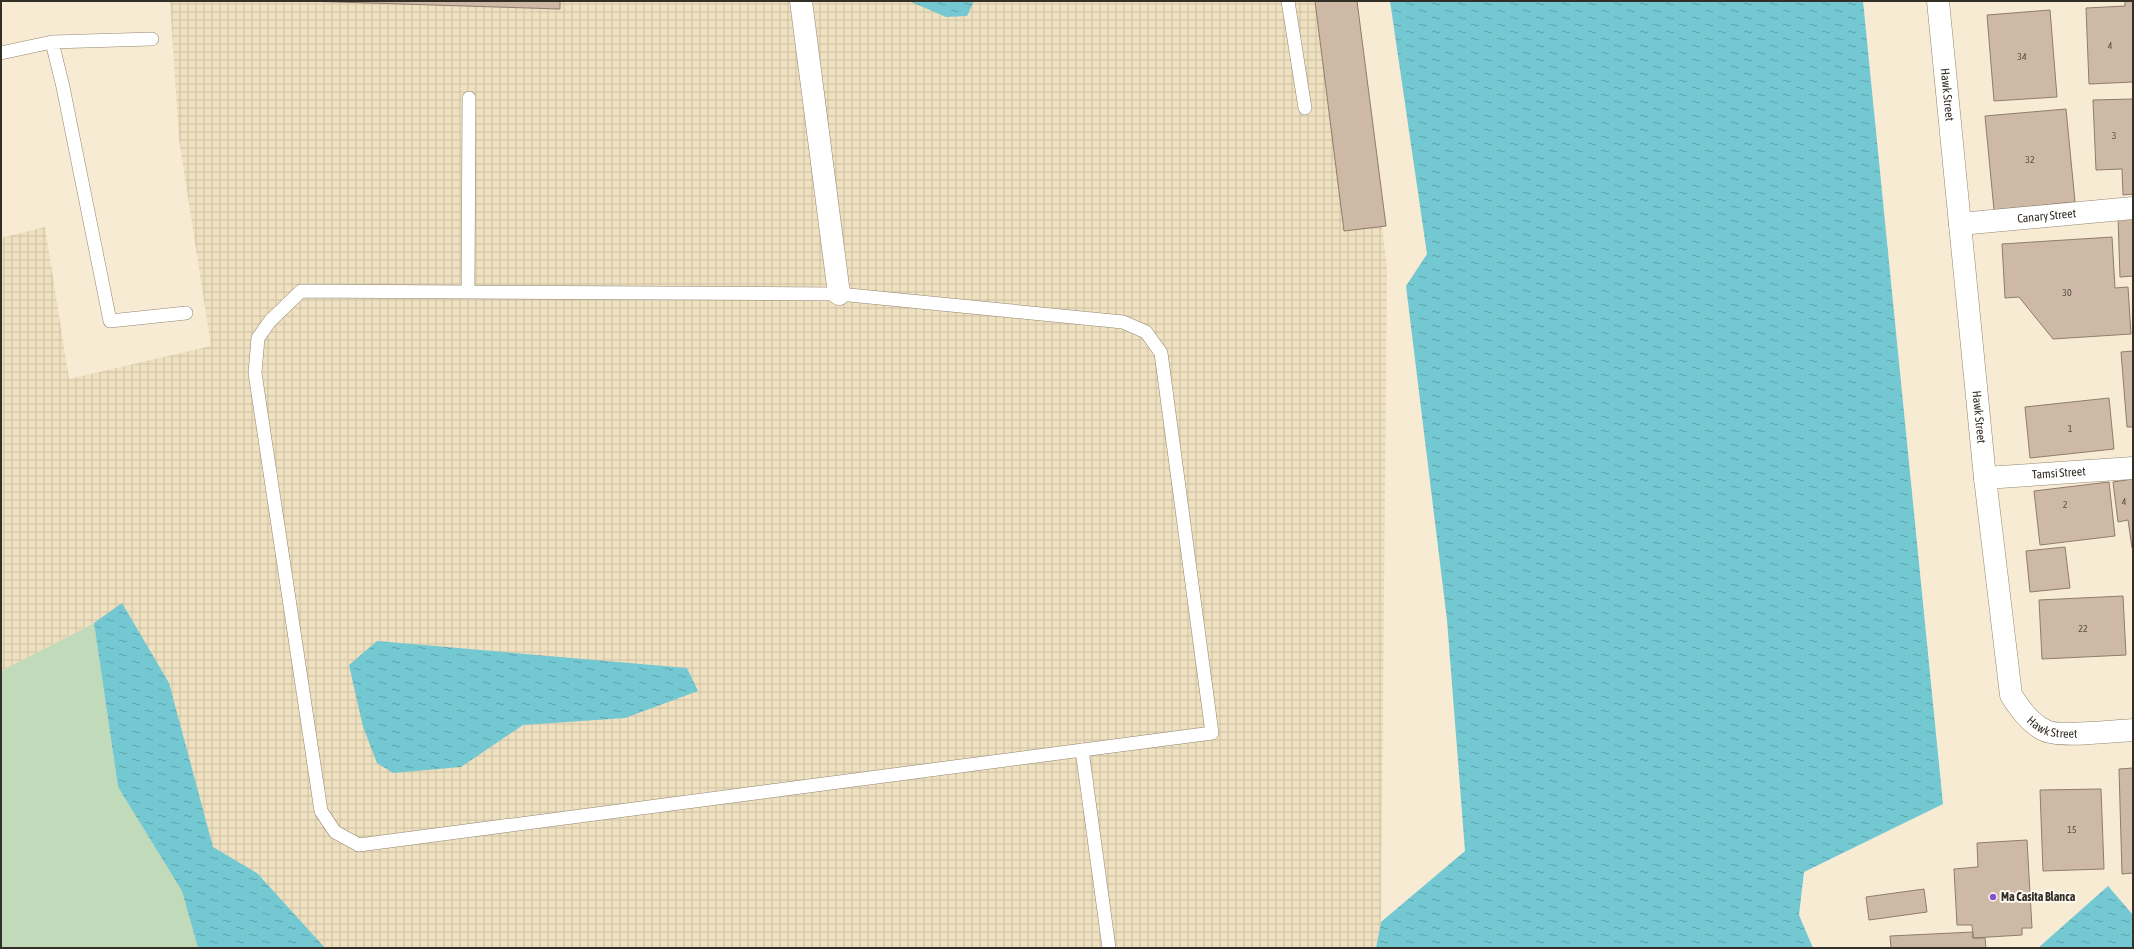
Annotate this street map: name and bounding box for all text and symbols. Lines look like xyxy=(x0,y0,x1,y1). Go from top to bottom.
house number: 4 xyxy=(2108,40,2113,51)
house number: 34 xyxy=(2017,51,2027,62)
street label: Hawk Street xyxy=(1938,67,1957,122)
house number: 3 xyxy=(2112,130,2117,141)
house number: 32 xyxy=(2025,154,2035,165)
street label: Canary Street xyxy=(2017,206,2077,226)
house number: 30 xyxy=(2062,287,2072,298)
street label: Hawk Street xyxy=(1969,390,1989,445)
house number: 1 xyxy=(2068,423,2073,434)
street label: Tamsi Street xyxy=(2032,464,2087,482)
house number: 4 xyxy=(2122,496,2127,507)
house number: 2 xyxy=(2063,499,2068,510)
house number: 22 xyxy=(2078,623,2088,634)
street label: Hawk Street xyxy=(2024,713,2078,741)
house number: 15 xyxy=(2067,824,2077,835)
place label: Ma Casita Blanca xyxy=(2001,890,2076,904)
marker: Ma Casita Blanca xyxy=(1988,892,1998,902)

